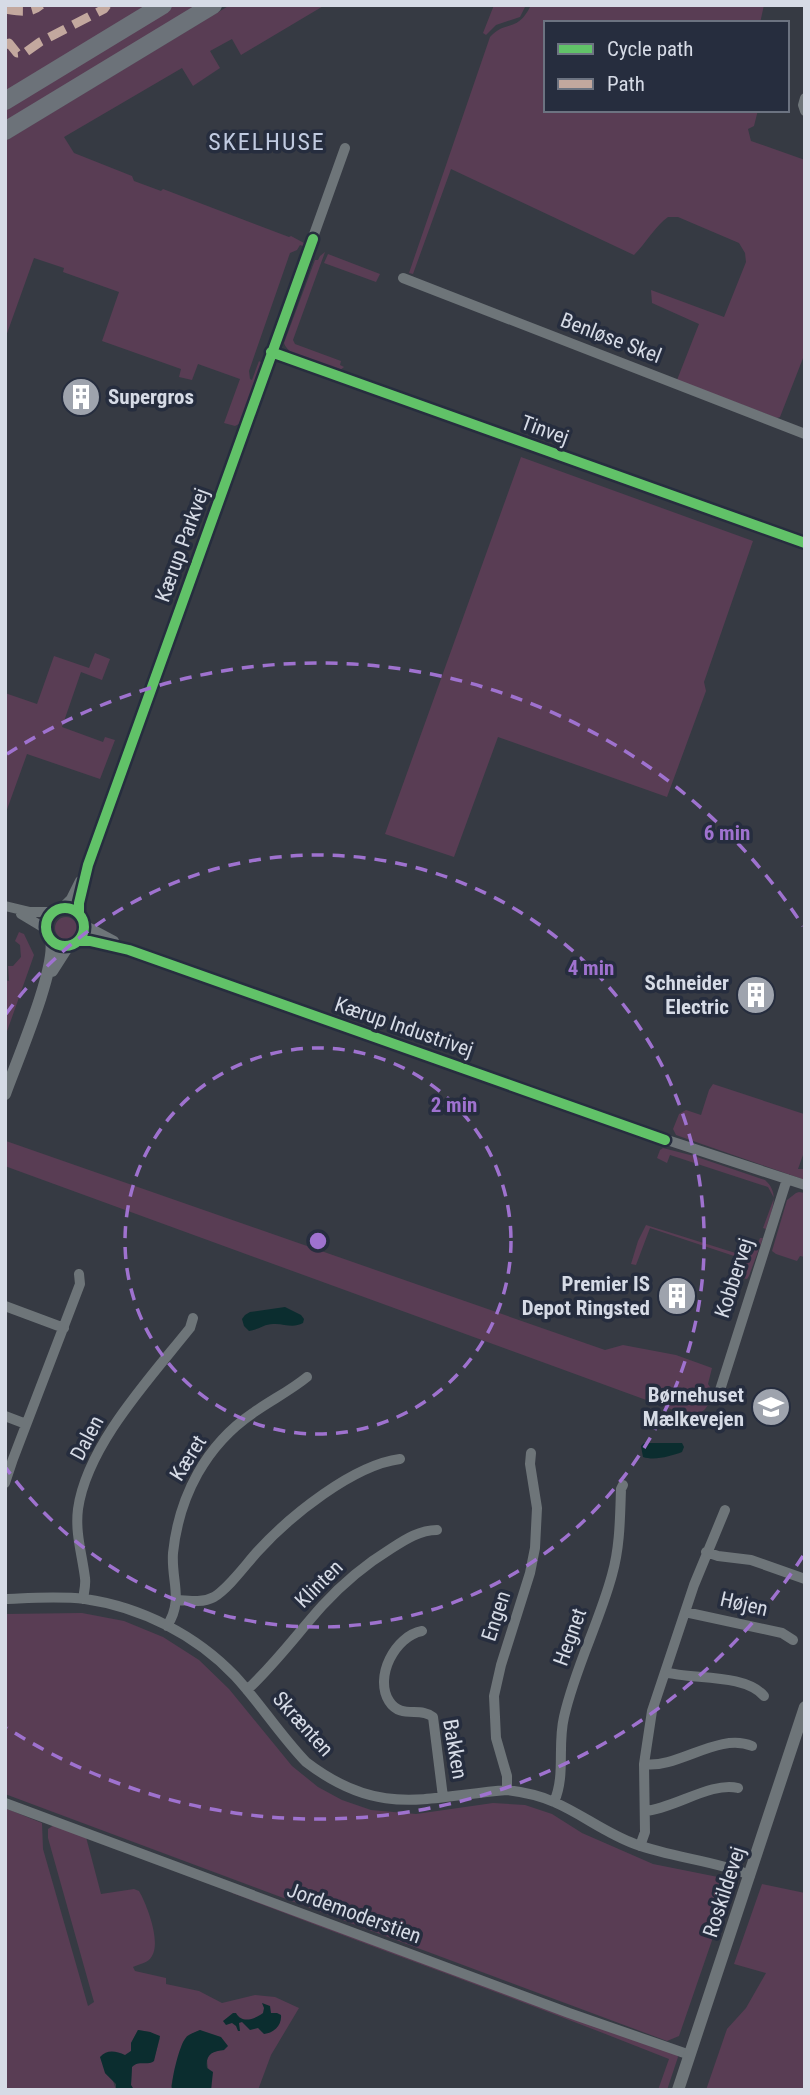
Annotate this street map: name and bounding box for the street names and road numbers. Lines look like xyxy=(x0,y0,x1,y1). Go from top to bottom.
street label: Benløse Skel xyxy=(557,308,665,368)
street label: Tinvej xyxy=(518,410,572,450)
street label: Kærup Parkvej xyxy=(150,485,214,605)
street label: Kærup Industrivej xyxy=(332,992,476,1062)
street label: Kobbervej xyxy=(710,1235,758,1321)
street label: Dalen xyxy=(65,1412,109,1464)
street label: Kæret xyxy=(165,1431,211,1485)
street label: Klinten xyxy=(290,1555,348,1613)
street label: Højen xyxy=(718,1587,770,1621)
street label: Engen xyxy=(477,1588,515,1644)
street label: Hegnet xyxy=(549,1605,591,1669)
street label: Skrænten xyxy=(268,1687,338,1761)
street label: Bakken xyxy=(438,1717,472,1781)
street label: Roskildevej xyxy=(698,1844,750,1940)
street label: Jordemoderstien xyxy=(284,1878,424,1948)

